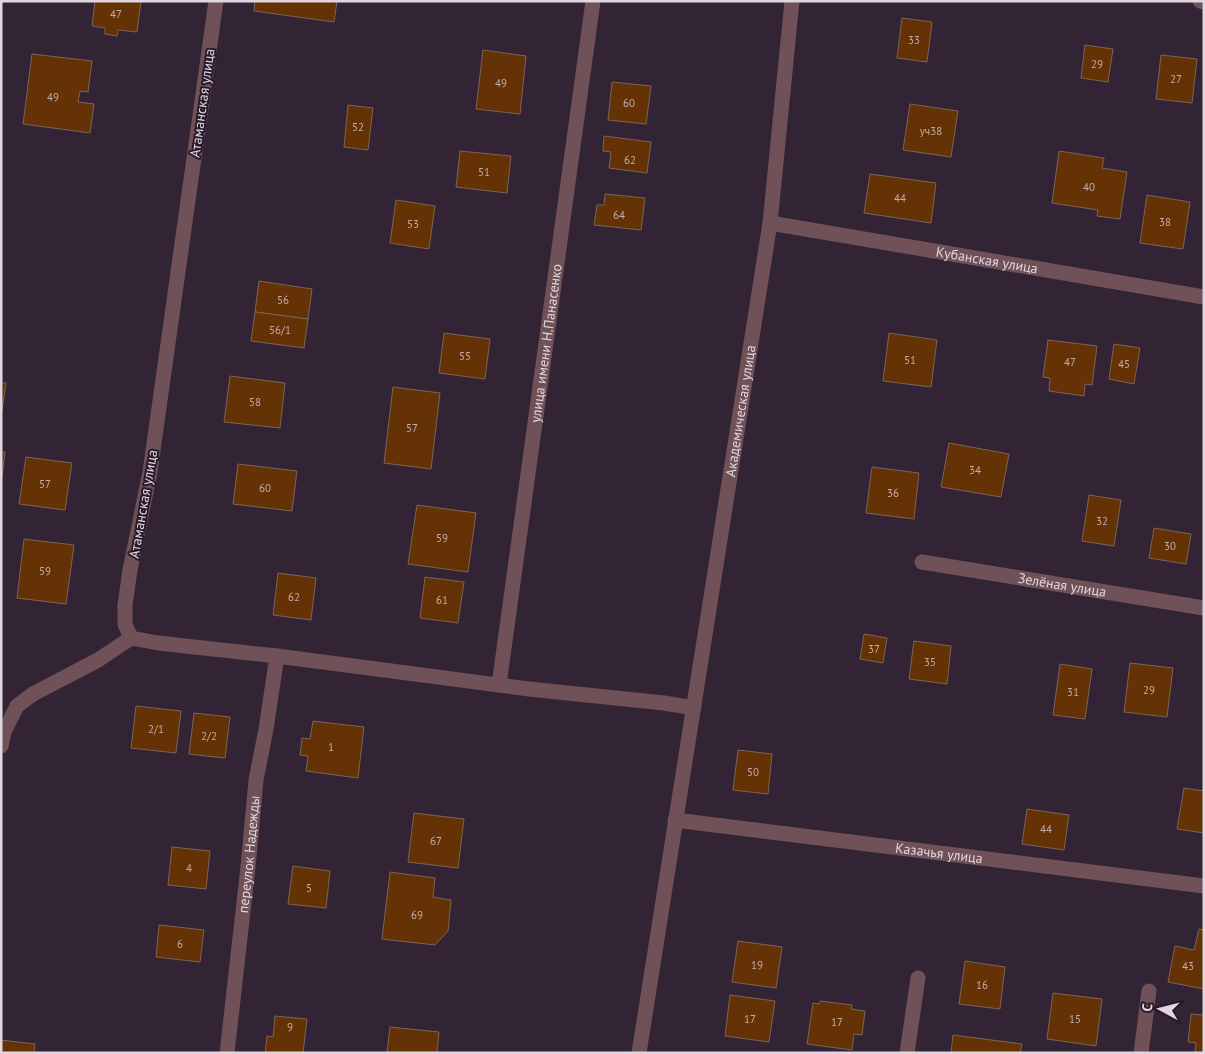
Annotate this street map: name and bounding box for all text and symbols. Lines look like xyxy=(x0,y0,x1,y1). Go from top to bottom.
house number: 47 xyxy=(110,7,122,21)
house number: 33 xyxy=(908,33,920,47)
street label: Атаманская улица xyxy=(185,47,219,159)
house number: 29 xyxy=(1091,57,1103,71)
house number: 27 xyxy=(1170,72,1182,86)
house number: 49 xyxy=(495,76,507,90)
house number: 49 xyxy=(47,90,59,104)
house number: 60 xyxy=(623,96,635,110)
house number: 52 xyxy=(352,120,364,134)
house number: уч38 xyxy=(920,124,942,138)
house number: 62 xyxy=(624,153,636,167)
house number: 51 xyxy=(478,165,490,179)
house number: 40 xyxy=(1083,180,1095,194)
house number: 44 xyxy=(894,191,906,205)
house number: 64 xyxy=(613,208,625,222)
house number: 38 xyxy=(1159,215,1171,229)
house number: 53 xyxy=(407,217,419,231)
street label: Кубанская улица xyxy=(935,242,1039,278)
street label: улица имени Н.Панасенко xyxy=(526,263,566,424)
house number: 56 xyxy=(277,293,289,307)
house number: 56/1 xyxy=(269,323,291,337)
street label: Академическая улица xyxy=(721,344,760,478)
house number: 55 xyxy=(459,349,471,363)
house number: 51 xyxy=(904,353,916,367)
house number: 47 xyxy=(1064,355,1076,369)
house number: 45 xyxy=(1118,357,1130,371)
house number: 58 xyxy=(249,395,261,409)
house number: 57 xyxy=(406,421,418,435)
street label: Атаманская улица xyxy=(125,448,161,560)
house number: 34 xyxy=(969,463,981,477)
house number: 57 xyxy=(39,477,51,491)
house number: 60 xyxy=(259,481,271,495)
house number: 36 xyxy=(887,486,899,500)
house number: 32 xyxy=(1096,514,1108,528)
house number: 59 xyxy=(436,531,448,545)
house number: 30 xyxy=(1164,539,1176,553)
house number: 59 xyxy=(39,564,51,578)
street label: Зелёная улица xyxy=(1017,569,1108,601)
house number: 62 xyxy=(288,590,300,604)
house number: 61 xyxy=(436,593,448,607)
house number: 37 xyxy=(868,642,880,656)
house number: 35 xyxy=(924,655,936,669)
house number: 29 xyxy=(1143,683,1155,697)
house number: 31 xyxy=(1067,685,1079,699)
house number: 2/1 xyxy=(148,722,164,736)
house number: 2/2 xyxy=(201,729,217,743)
house number: 1 xyxy=(328,740,334,754)
house number: 50 xyxy=(747,765,759,779)
street label: переулок Надежды xyxy=(234,795,264,914)
house number: 44 xyxy=(1040,822,1052,836)
house number: 67 xyxy=(430,834,442,848)
street label: Казачья улица xyxy=(894,839,984,867)
house number: 4 xyxy=(186,861,192,875)
house number: 5 xyxy=(306,881,312,895)
house number: 69 xyxy=(411,908,423,922)
house number: 6 xyxy=(177,937,183,951)
house number: 19 xyxy=(751,958,763,972)
house number: 43 xyxy=(1182,959,1194,973)
house number: 16 xyxy=(976,978,988,992)
north arrow xyxy=(1135,984,1185,1034)
text: С xyxy=(1138,1002,1157,1012)
house number: 17 xyxy=(744,1012,756,1026)
house number: 15 xyxy=(1069,1012,1081,1026)
house number: 17 xyxy=(831,1015,843,1029)
house number: 9 xyxy=(287,1020,293,1034)

